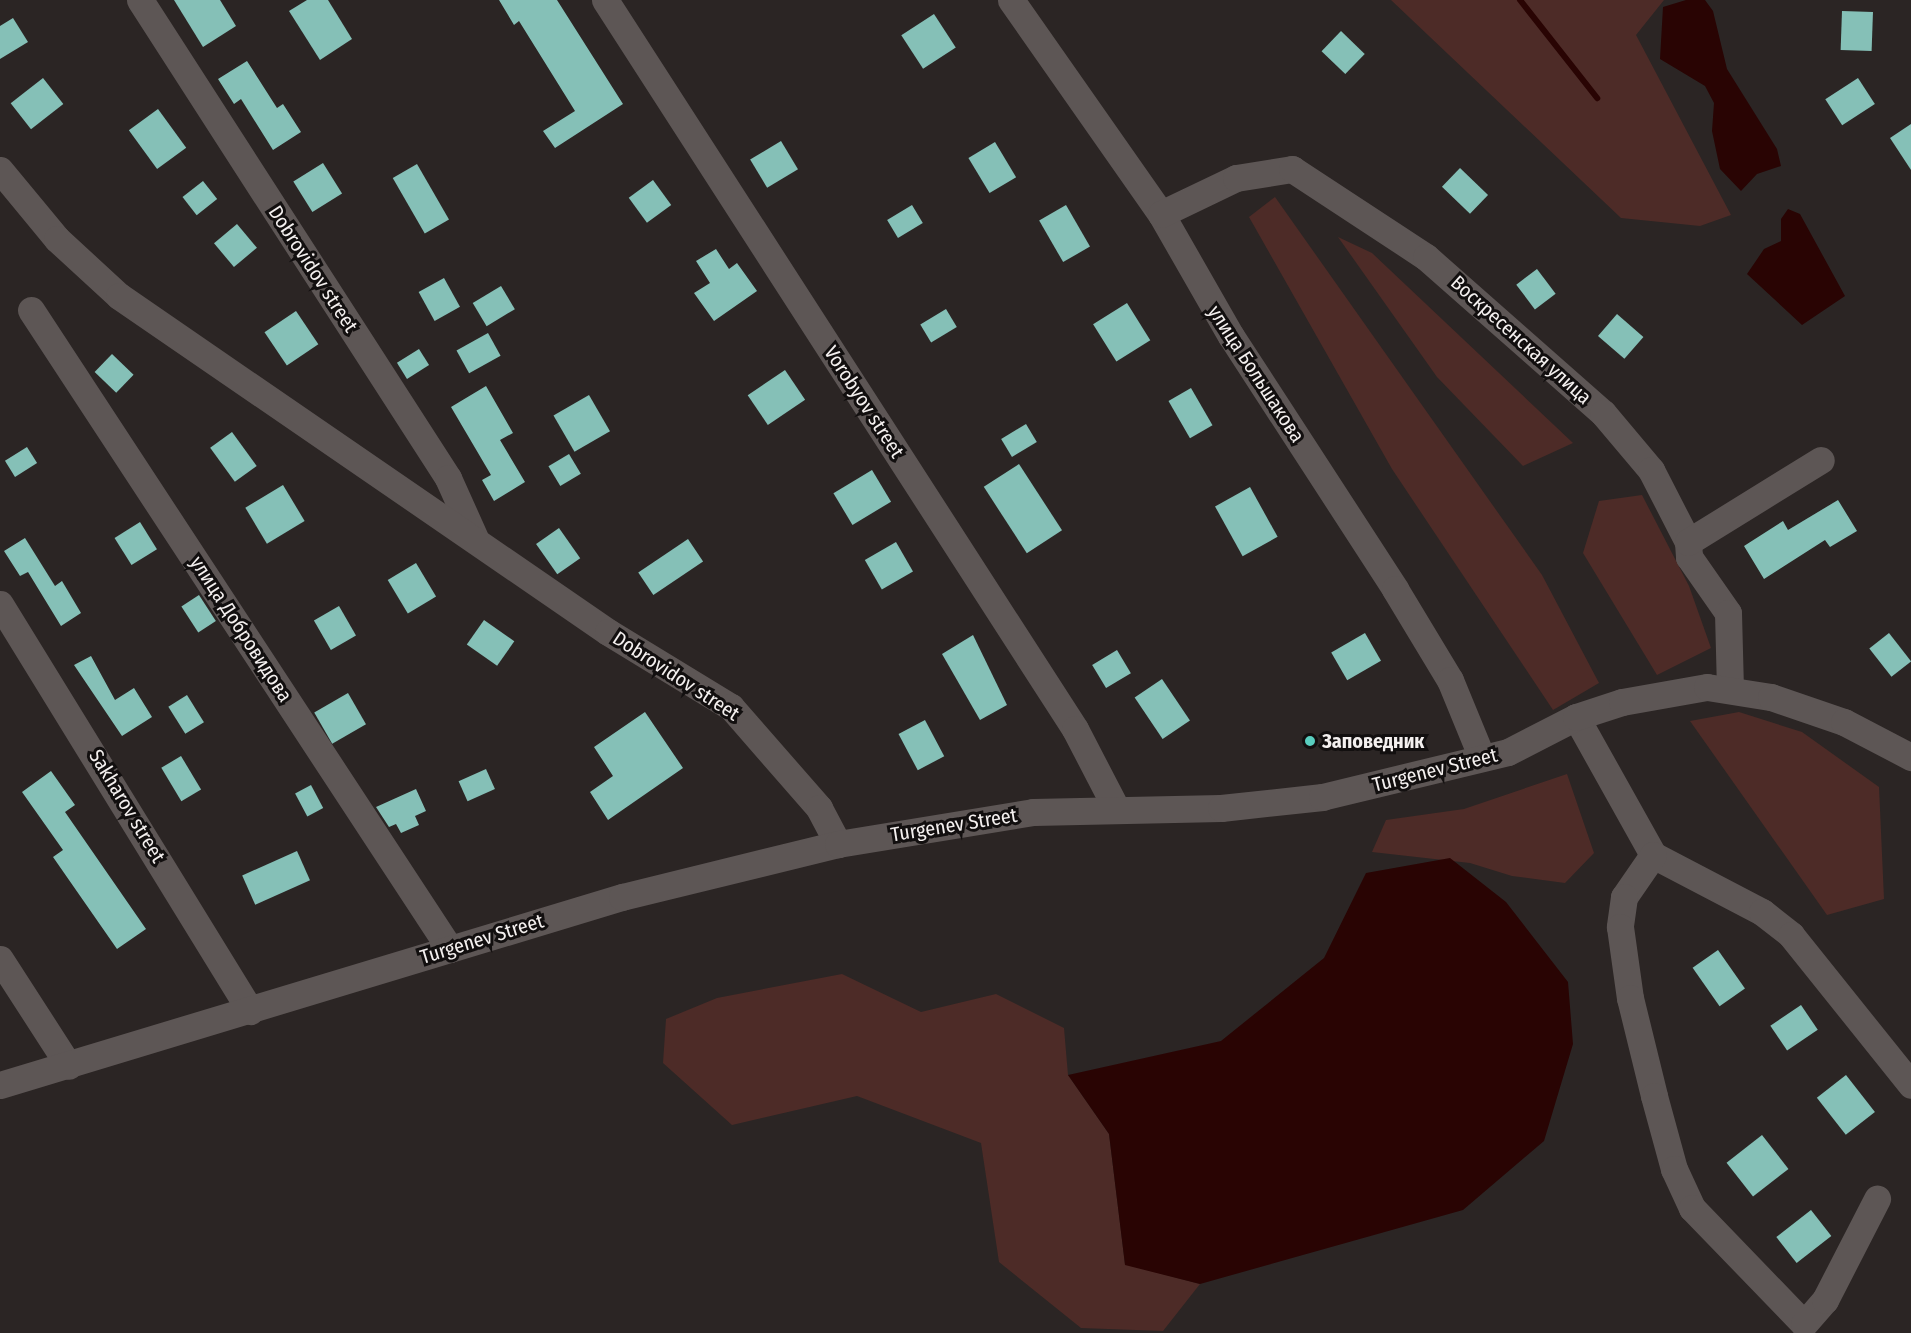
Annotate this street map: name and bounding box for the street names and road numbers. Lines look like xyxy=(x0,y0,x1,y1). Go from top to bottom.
street label: Dobrovidov street xyxy=(263,201,363,337)
street label: Воскресенская улица xyxy=(1446,271,1596,409)
street label: улица Большакова xyxy=(1203,301,1309,447)
street label: Vorobyov street xyxy=(819,342,909,462)
street label: улица Добровидова xyxy=(185,552,297,706)
street label: Dobrovidov street xyxy=(608,626,744,726)
street label: Turgenev Street xyxy=(1370,743,1500,797)
street label: Sakharov street xyxy=(84,745,170,867)
street label: Turgenev Street xyxy=(889,803,1019,847)
street label: Turgenev Street xyxy=(417,909,547,969)

